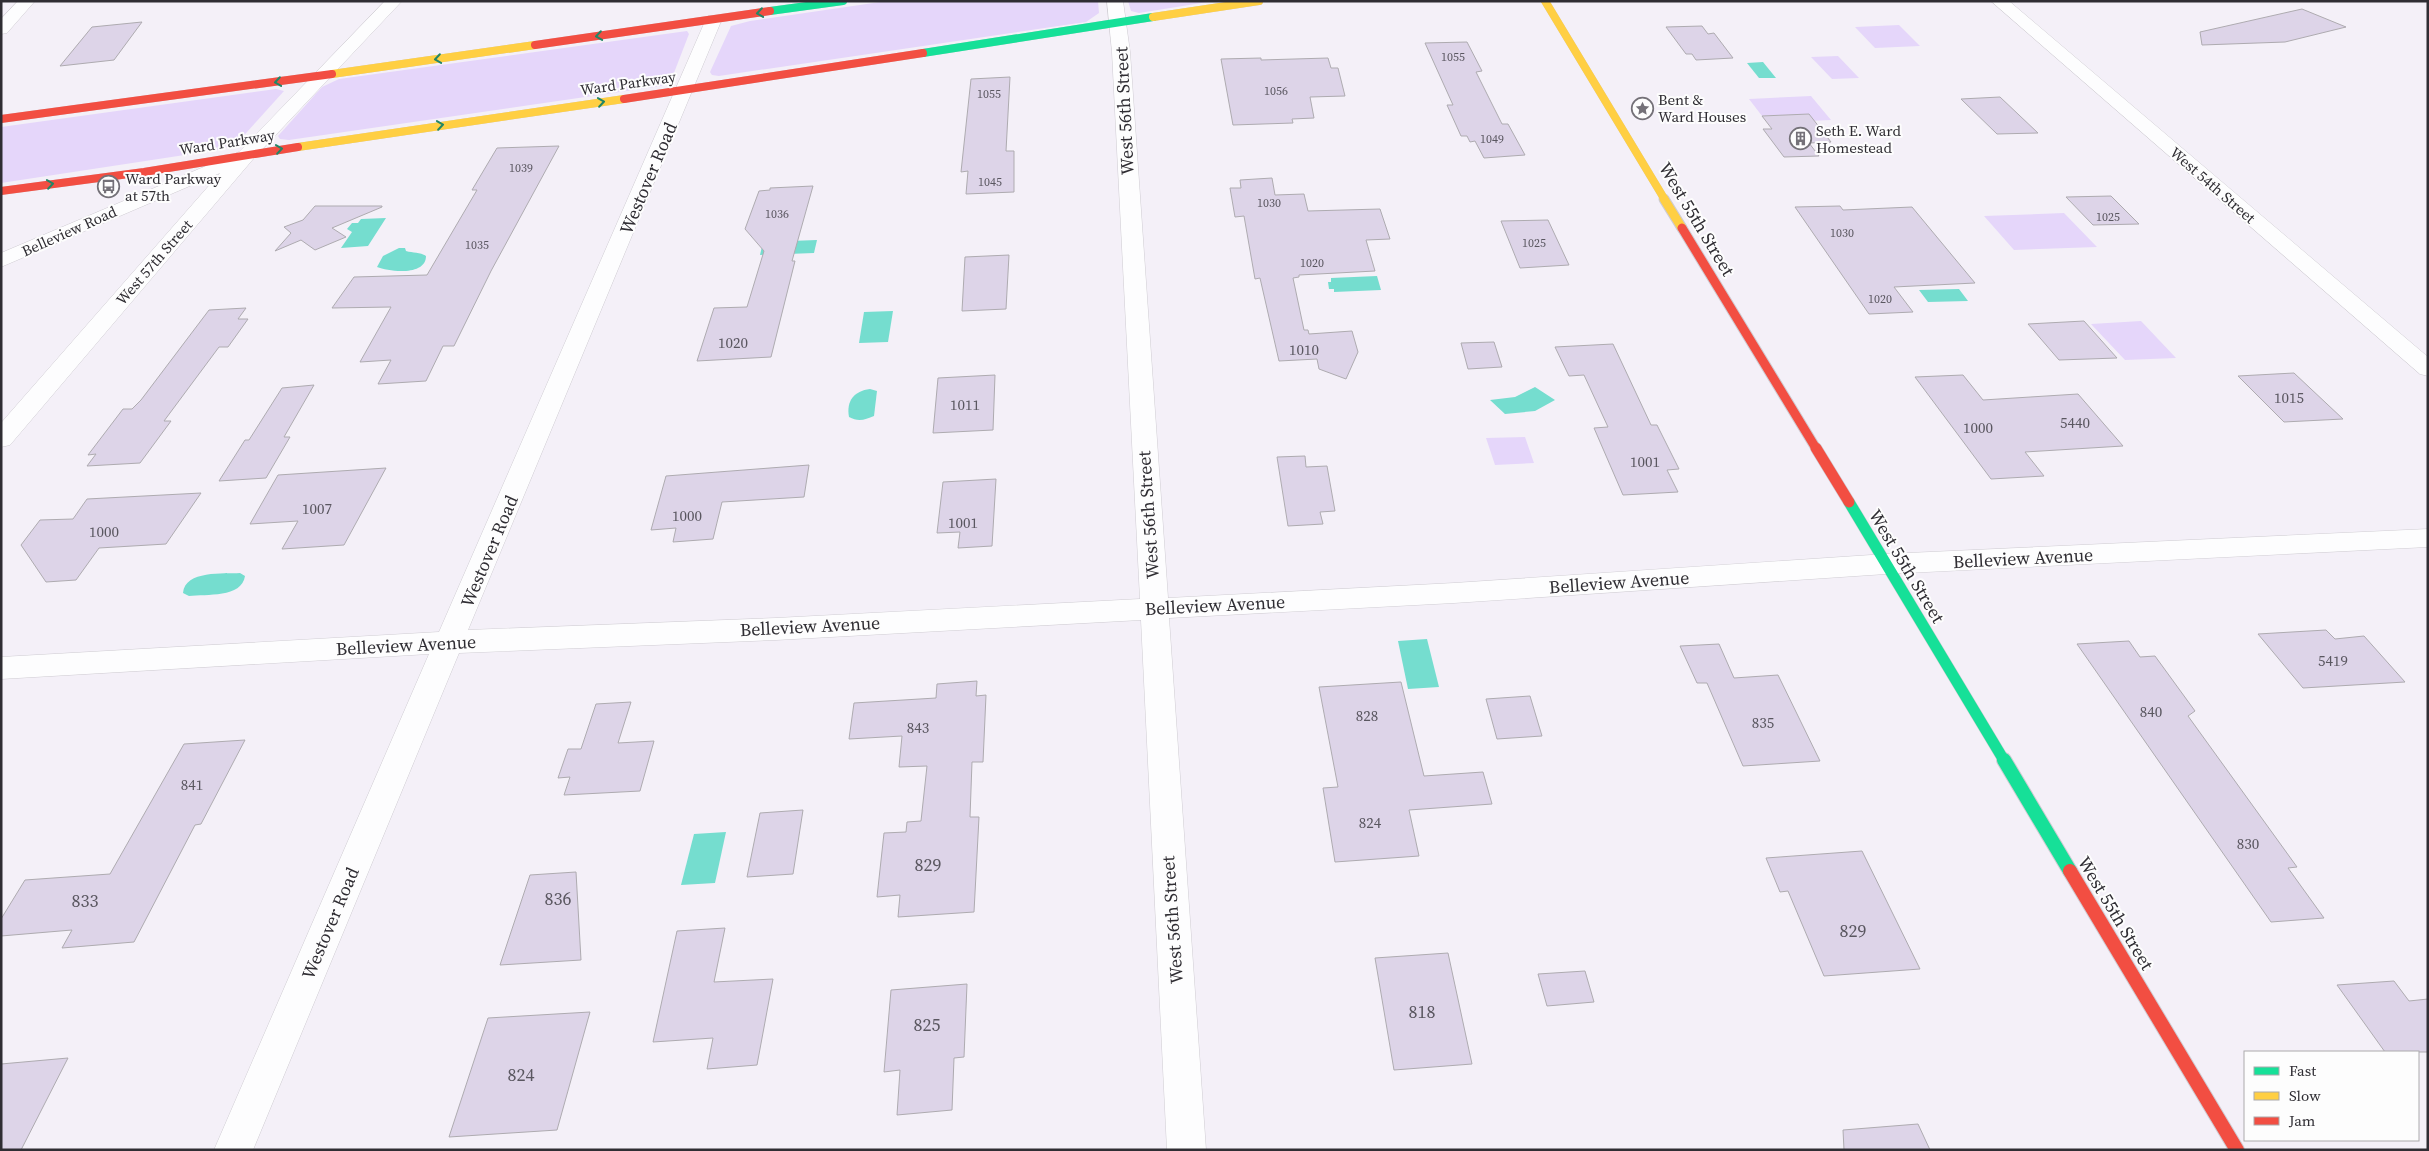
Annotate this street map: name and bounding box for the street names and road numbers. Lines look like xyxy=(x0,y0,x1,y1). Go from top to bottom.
street label: West 56th Street xyxy=(1108,46,1140,176)
street label: Ward Parkway xyxy=(579,66,677,100)
street label: Westover Road xyxy=(613,118,683,238)
street label: Ward Parkway xyxy=(178,124,277,160)
street label: West 54th Street xyxy=(2166,142,2260,228)
street label: West 55th Street xyxy=(1653,158,1741,281)
street label: Belleview Road xyxy=(18,200,120,261)
street label: West 57th Street xyxy=(111,215,197,309)
street label: West 56th Street xyxy=(1131,450,1165,580)
street label: Westover Road xyxy=(454,491,524,611)
street label: West 55th Street xyxy=(1863,505,1951,628)
street label: Belleview Avenue xyxy=(1952,542,2094,574)
street label: Belleview Avenue xyxy=(1548,565,1690,599)
street label: Belleview Avenue xyxy=(1144,589,1286,621)
street label: Belleview Avenue xyxy=(739,610,881,642)
street label: Belleview Avenue xyxy=(335,629,477,661)
street label: West 55th Street xyxy=(2072,852,2160,975)
street label: West 56th Street xyxy=(1155,855,1189,985)
street label: Westover Road xyxy=(295,863,365,983)

